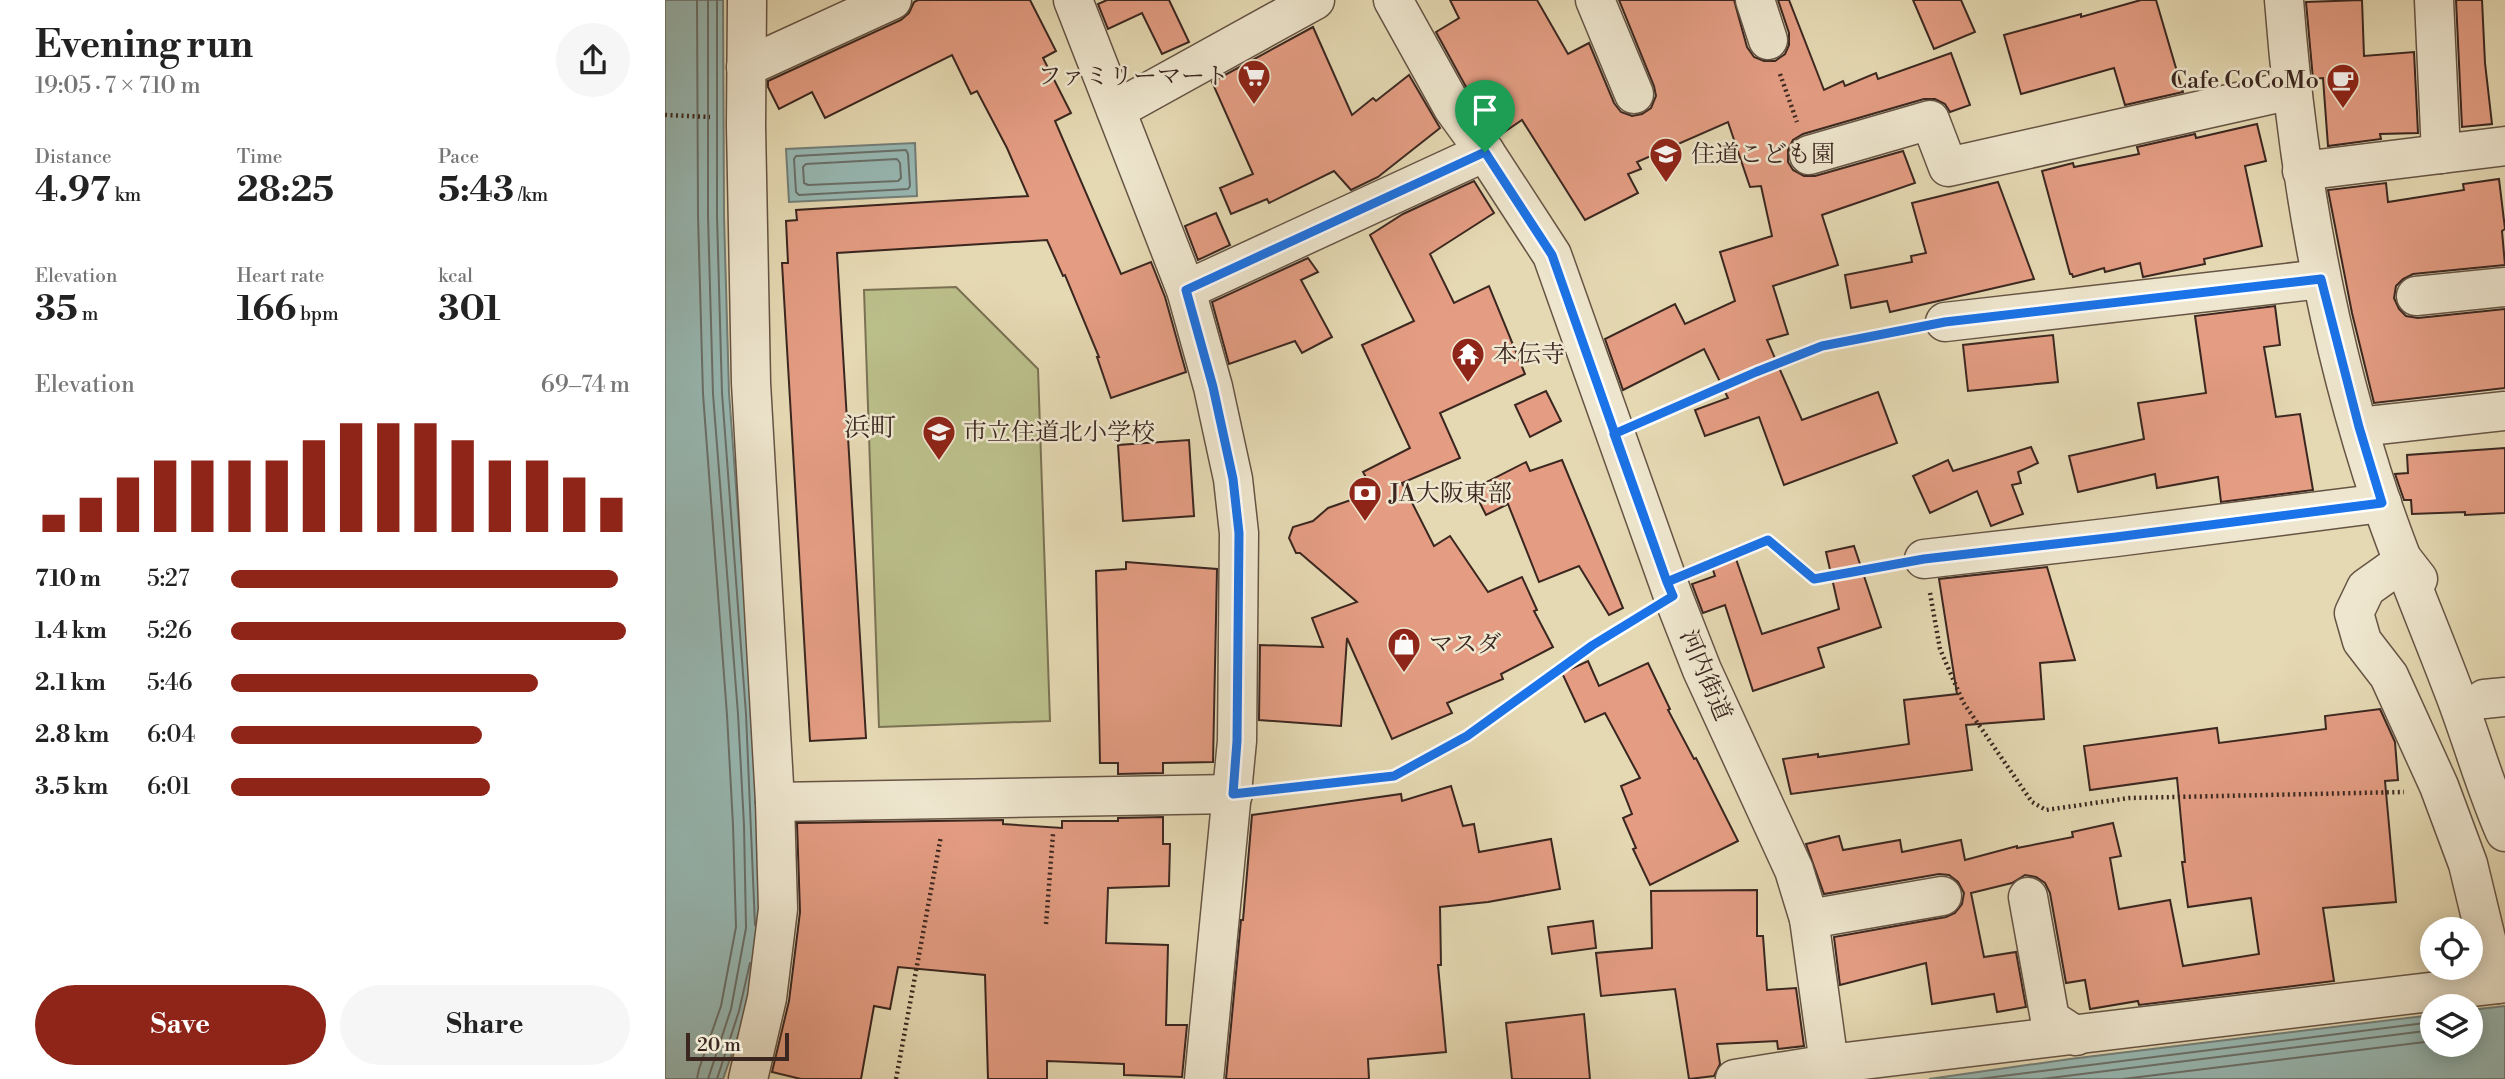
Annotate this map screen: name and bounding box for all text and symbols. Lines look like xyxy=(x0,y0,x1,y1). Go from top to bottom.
text: Evening run xyxy=(35,22,253,69)
button: share xyxy=(556,23,630,97)
supermarket icon: ファミリーマート xyxy=(1235,57,1273,106)
cafe icon: Cafe CoCoMo xyxy=(2324,61,2362,110)
place label: ファミリーマート xyxy=(1037,62,1229,92)
place label: Cafe CoCoMo xyxy=(2170,66,2319,96)
text: 19:05 · 7 × 710 m xyxy=(35,72,201,100)
pin xyxy=(1455,80,1515,152)
icon: arrive xyxy=(1466,91,1504,129)
school or university icon: 住道こども園 xyxy=(1647,135,1685,184)
place label: 住道こども園 xyxy=(1691,140,1835,170)
text: Distance xyxy=(35,145,112,169)
text: Time xyxy=(237,145,282,169)
text: Pace xyxy=(438,145,479,169)
text: 4.97 xyxy=(35,169,111,212)
text: 28:25 xyxy=(237,169,334,212)
text: 5:43 xyxy=(438,169,514,212)
text: km xyxy=(111,183,141,207)
text: /km xyxy=(514,183,548,207)
text: Elevation xyxy=(35,264,117,288)
text: Heart rate xyxy=(237,264,324,288)
text: kcal xyxy=(438,264,473,288)
text: 35 xyxy=(35,288,78,331)
text: 166 xyxy=(237,288,296,331)
text: 301 xyxy=(438,288,501,331)
text: m xyxy=(78,302,98,326)
text: bpm xyxy=(296,302,339,326)
temple icon: 本伝寺 xyxy=(1449,335,1487,384)
place label: 本伝寺 xyxy=(1493,340,1565,370)
text: Elevation xyxy=(35,371,135,399)
text: 69–74 m xyxy=(541,371,630,399)
district label: 浜町 xyxy=(844,412,896,444)
school or university icon: 市立住道北小学校 xyxy=(920,413,958,462)
place label: 市立住道北小学校 xyxy=(963,418,1155,448)
bank icon: JA大阪東部 xyxy=(1346,474,1384,523)
place label: JA大阪東部 xyxy=(1388,479,1512,509)
text: 710 m xyxy=(35,565,101,593)
text: 5:27 xyxy=(147,565,189,593)
text: 1.4 km xyxy=(35,617,107,645)
text: 5:26 xyxy=(147,617,192,645)
shop icon: マスダ xyxy=(1385,625,1423,674)
street label: 河内街道 xyxy=(1673,625,1738,725)
place label: マスダ xyxy=(1429,630,1501,660)
text: 2.1 km xyxy=(35,669,106,697)
text: 5:46 xyxy=(147,669,193,697)
text: 2.8 km xyxy=(35,721,109,749)
text: 6:04 xyxy=(147,721,195,749)
text: 3.5 km xyxy=(35,773,108,801)
text: 6:01 xyxy=(147,773,191,801)
map controls xyxy=(2420,917,2483,1057)
button: locate xyxy=(2420,917,2483,980)
button: Save xyxy=(35,985,326,1065)
button: Share xyxy=(340,985,630,1065)
button: layers xyxy=(2420,994,2483,1057)
scale bar xyxy=(686,1030,789,1062)
text: 20 m xyxy=(697,1033,741,1057)

